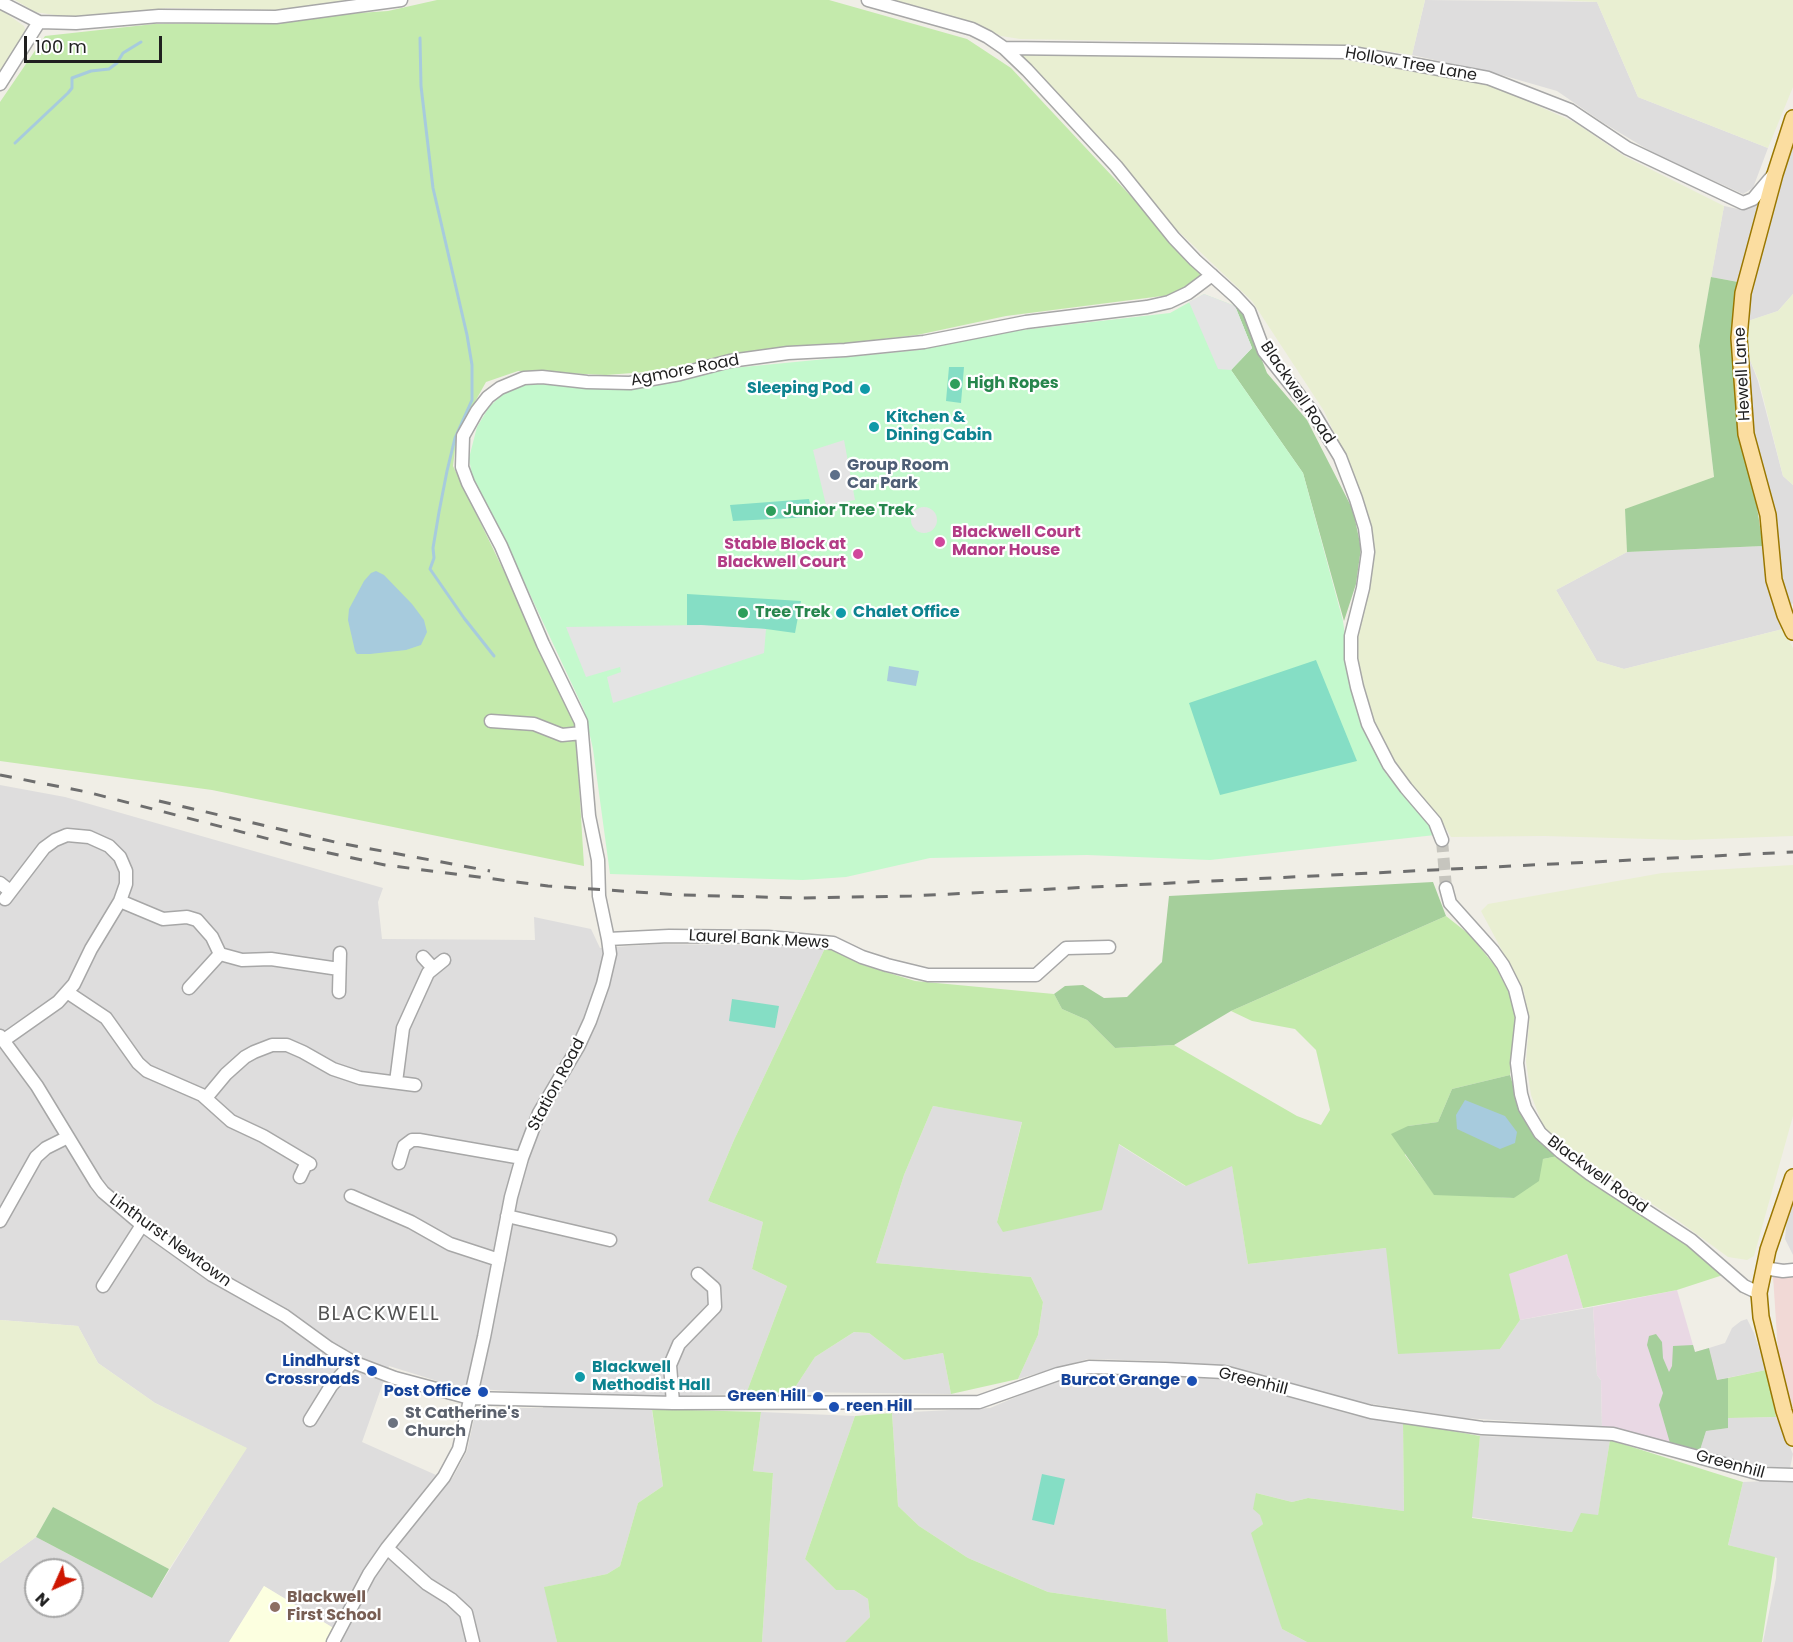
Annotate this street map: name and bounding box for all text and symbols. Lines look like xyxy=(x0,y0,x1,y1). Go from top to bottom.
scale bar xyxy=(27,24,165,62)
text: 100 m xyxy=(35,34,87,59)
street label: Hollow Tree Lane xyxy=(1344,44,1478,86)
street label: Hewell Lane xyxy=(1731,327,1755,421)
street label: Blackwell Road xyxy=(1256,338,1338,448)
street label: Agmore Road xyxy=(629,351,741,391)
place label: High Ropes xyxy=(967,374,1059,394)
marker: High Ropes xyxy=(948,377,962,391)
place label: Sleeping Pod xyxy=(747,379,853,399)
marker: Sleeping Pod xyxy=(858,382,872,396)
place label: Kitchen & Dining Cabin xyxy=(886,408,992,446)
marker: Kitchen & Dining Cabin xyxy=(867,420,881,434)
place label: Group Room Car Park xyxy=(847,456,949,494)
marker: Group Room Car Park xyxy=(828,468,842,482)
place label: Junior Tree Trek xyxy=(783,501,914,521)
marker: Junior Tree Trek xyxy=(764,504,778,518)
place label: Blackwell Court Manor House xyxy=(952,523,1081,561)
place label: Stable Block at Blackwell Court xyxy=(717,535,846,573)
marker: Blackwell Court Manor House xyxy=(933,535,947,549)
marker: Stable Block at Blackwell Court xyxy=(851,547,865,561)
place label: Tree Trek xyxy=(755,603,830,623)
place label: Chalet Office xyxy=(853,603,960,623)
marker: Tree Trek xyxy=(736,606,750,620)
marker: Chalet Office xyxy=(834,606,848,620)
street label: Laurel Bank Mews xyxy=(688,927,830,953)
street label: Station Road xyxy=(525,1035,589,1135)
street label: Blackwell Road xyxy=(1543,1132,1651,1218)
street label: Linthurst Newtown xyxy=(105,1190,235,1292)
district label: BLACKWELL xyxy=(318,1303,440,1327)
place label: Lindhurst Crossroads xyxy=(265,1352,360,1390)
place label: Blackwell Methodist Hall xyxy=(592,1358,710,1396)
marker: Lindhurst Crossroads xyxy=(365,1364,379,1378)
street label: Greenhill xyxy=(1216,1364,1290,1400)
marker: Blackwell Methodist Hall xyxy=(573,1370,587,1384)
place label: Burcot Grange xyxy=(1061,1371,1180,1391)
marker: Burcot Grange xyxy=(1185,1374,1199,1388)
place label: Post Office xyxy=(384,1382,471,1402)
marker: Post Office xyxy=(476,1385,490,1399)
place label: Green Hill xyxy=(727,1387,806,1407)
marker: Green Hill xyxy=(811,1390,825,1404)
place label: reen Hill xyxy=(846,1397,913,1417)
marker: reen Hill xyxy=(827,1400,841,1414)
place label: St Catherine's Church xyxy=(405,1404,520,1442)
marker: St Catherine's Church xyxy=(386,1416,400,1430)
street label: Greenhill xyxy=(1693,1447,1767,1483)
north arrow xyxy=(24,1558,84,1618)
text: N xyxy=(30,1587,55,1612)
place label: Blackwell First School xyxy=(287,1588,382,1626)
marker: Blackwell First School xyxy=(268,1600,282,1614)

